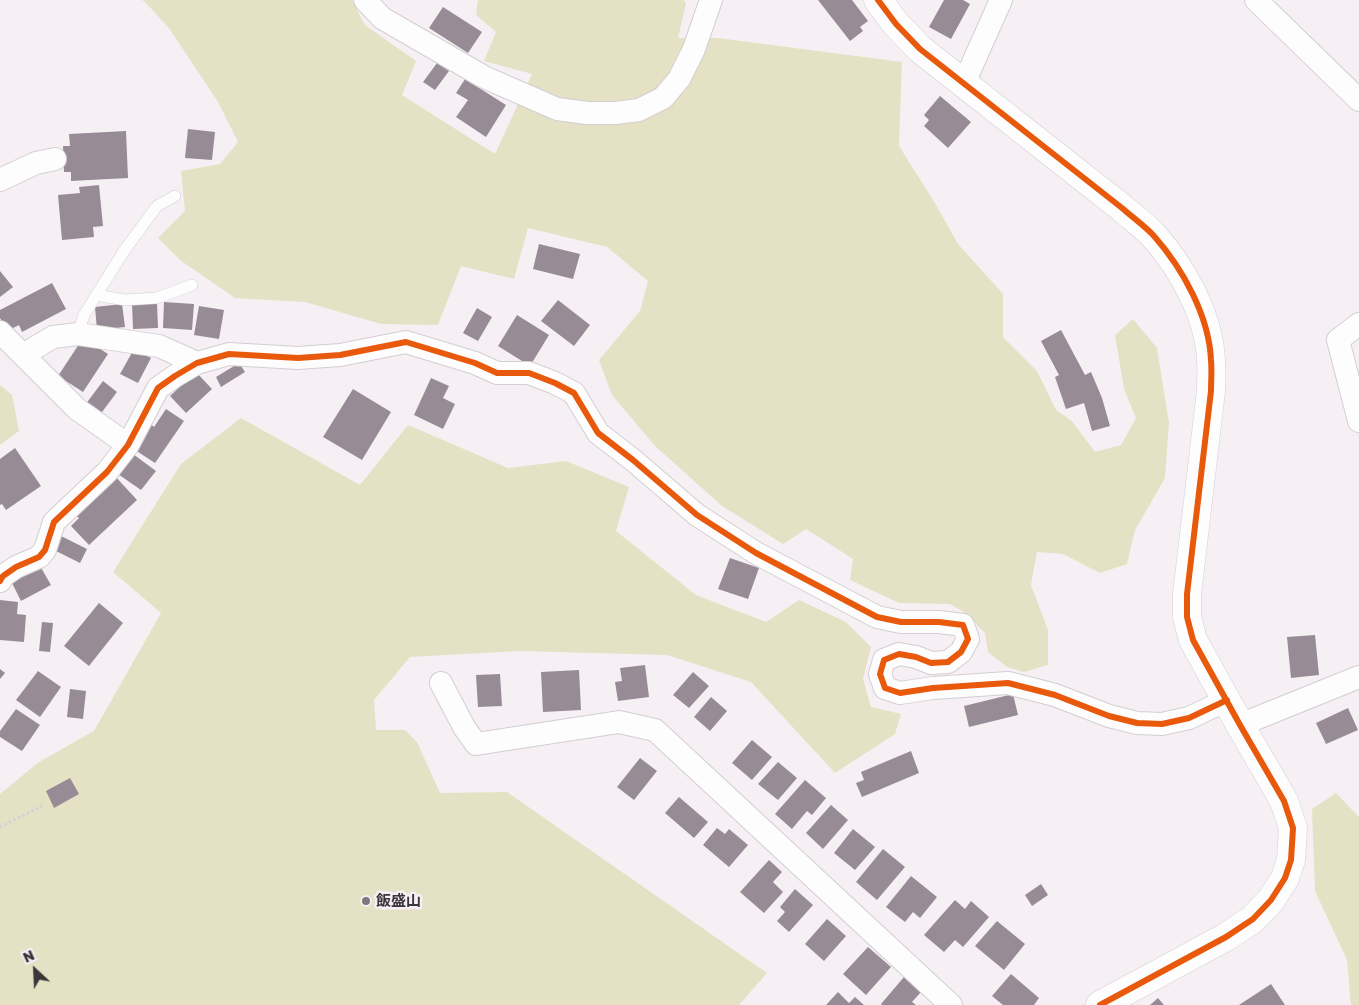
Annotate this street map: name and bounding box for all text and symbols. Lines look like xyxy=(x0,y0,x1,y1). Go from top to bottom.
place label: 飯盛山 xyxy=(376,892,421,910)
marker: 飯盛山 xyxy=(360,895,372,907)
north arrow xyxy=(10,945,60,995)
text: N xyxy=(20,946,37,966)

